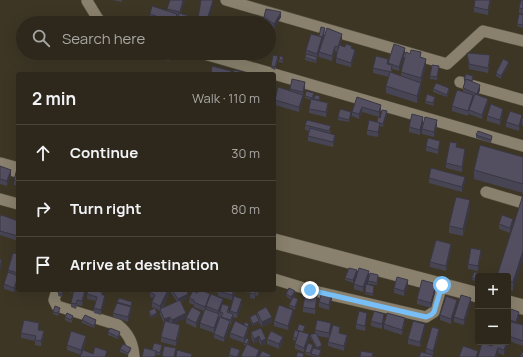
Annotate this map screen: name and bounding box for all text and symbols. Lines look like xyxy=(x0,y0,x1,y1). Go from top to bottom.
search box xyxy=(16,16,276,60)
icon: search xyxy=(30,27,52,49)
text: Search here xyxy=(62,28,145,49)
text: 2 min xyxy=(32,87,76,110)
text: Walk · 110 m xyxy=(192,89,260,107)
icon: ahead xyxy=(32,142,54,164)
text: Continue xyxy=(70,142,138,163)
text: 30 m xyxy=(231,144,260,162)
icon: right xyxy=(32,198,54,220)
text: Turn right xyxy=(70,198,141,219)
text: 80 m xyxy=(231,200,260,218)
icon: arrive xyxy=(32,254,54,276)
text: Arrive at destination xyxy=(70,254,219,275)
map controls xyxy=(475,273,511,345)
button: + xyxy=(475,273,511,309)
route start xyxy=(433,276,451,294)
route end xyxy=(301,281,319,299)
button: − xyxy=(475,309,511,345)

